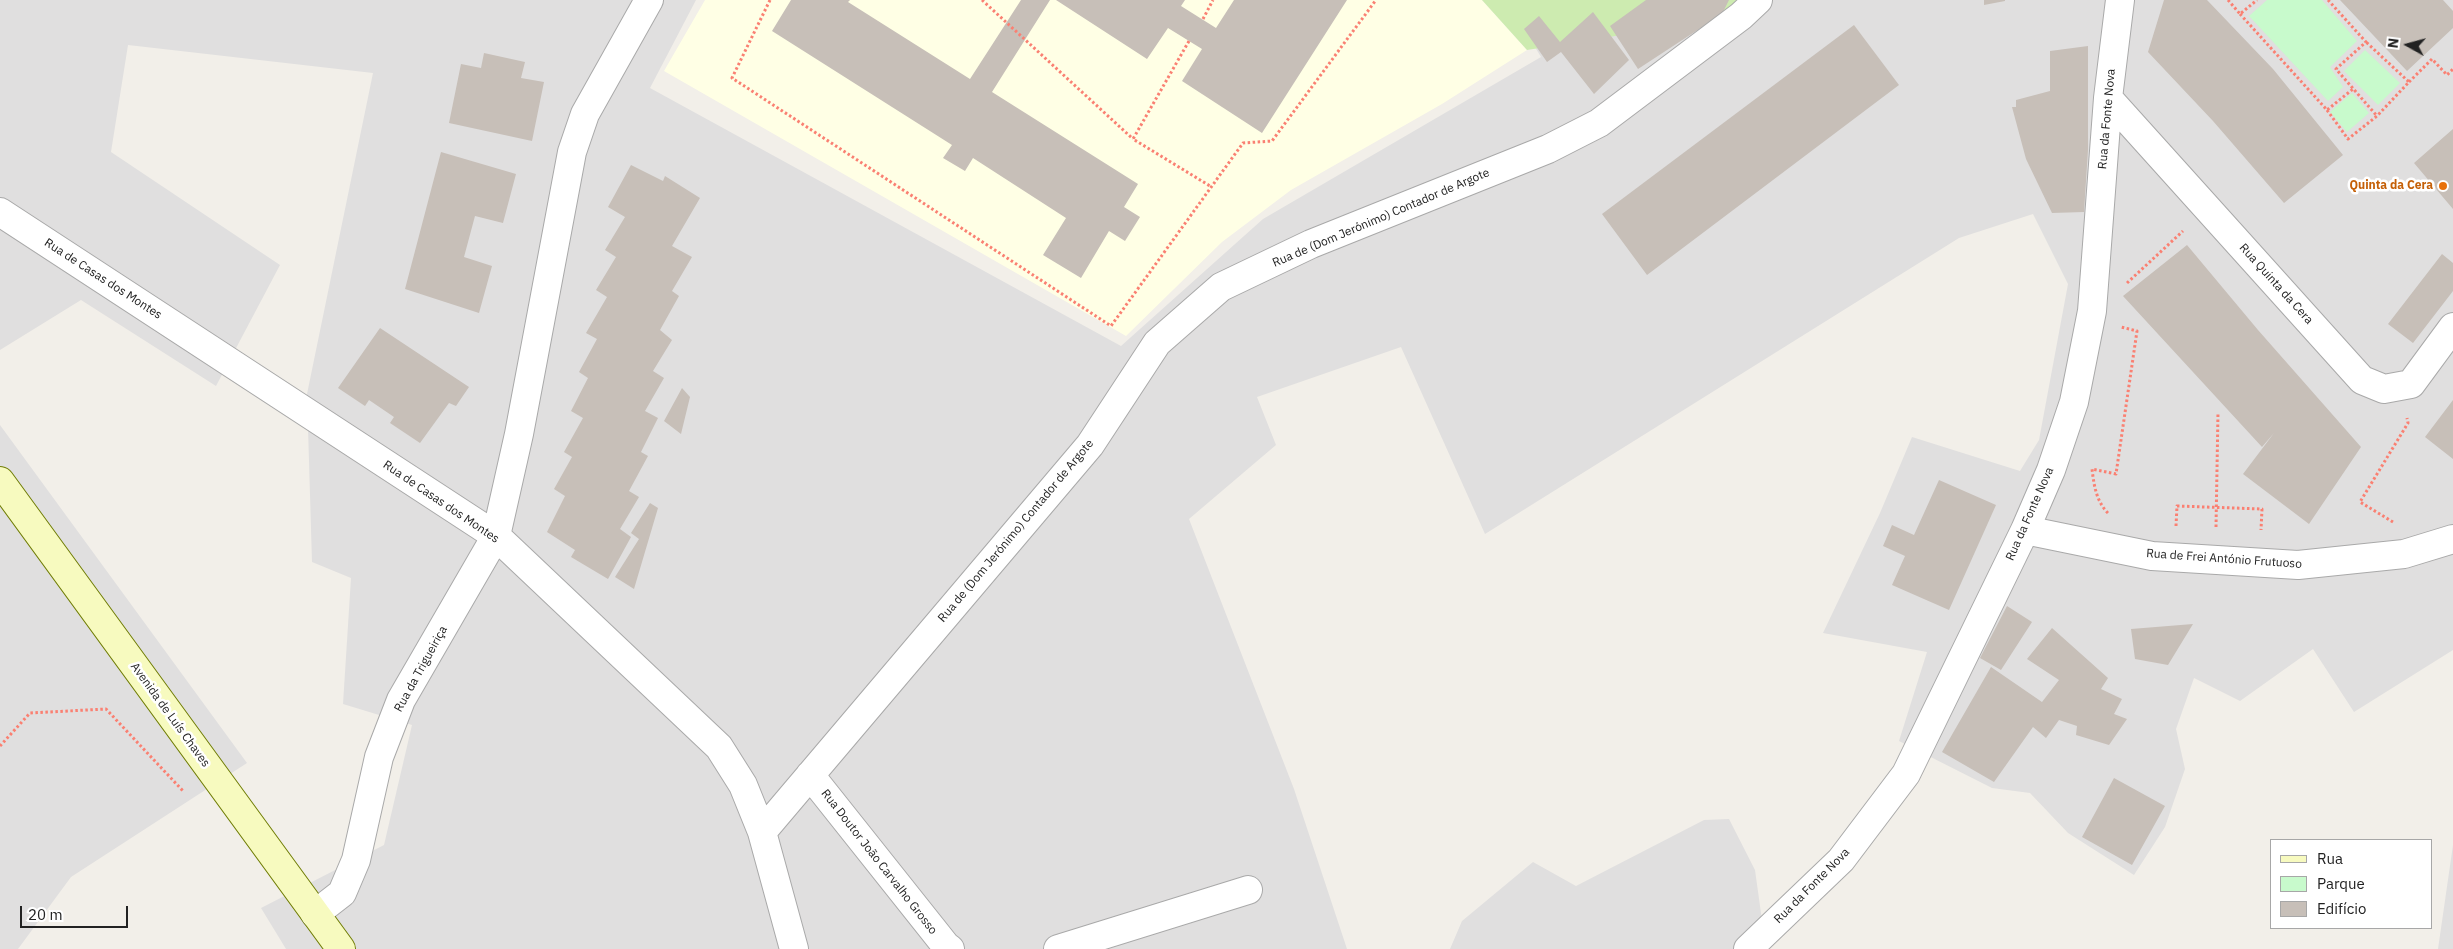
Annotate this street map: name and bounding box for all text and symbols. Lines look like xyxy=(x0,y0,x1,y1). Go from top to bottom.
north arrow xyxy=(2383,20,2433,70)
text: N xyxy=(2384,37,2403,49)
street label: Rua da Fonte Nova xyxy=(2095,68,2119,170)
street label: Rua de (Dom Jerónimo) Contador de Argote xyxy=(1270,166,1492,270)
place label: Quinta da Cera xyxy=(2349,179,2433,193)
marker: Quinta da Cera xyxy=(2437,180,2449,192)
street label: Rua de Casas dos Montes xyxy=(42,236,164,322)
street label: Rua Quinta da Cera xyxy=(2236,241,2316,327)
street label: Rua de (Dom Jerónimo) Contador de Argote xyxy=(935,437,1097,625)
street label: Rua de Casas dos Montes xyxy=(380,458,502,546)
street label: Rua da Fonte Nova xyxy=(2003,465,2057,563)
street label: Rua de Frei António Frutuoso xyxy=(2146,546,2302,572)
street label: Rua da Trigueiriça xyxy=(391,623,451,715)
street label: Avenida de Luís Chaves xyxy=(127,660,213,770)
street label: Rua Doutor João Carvalho Grosso xyxy=(818,787,940,937)
legend xyxy=(2270,839,2433,929)
street label: Rua da Fonte Nova xyxy=(1771,845,1853,927)
text: Rua xyxy=(2317,849,2343,868)
text: Parque xyxy=(2317,874,2365,893)
scale bar xyxy=(22,896,130,928)
text: Edifício xyxy=(2317,899,2366,918)
text: 20 m xyxy=(28,905,63,924)

